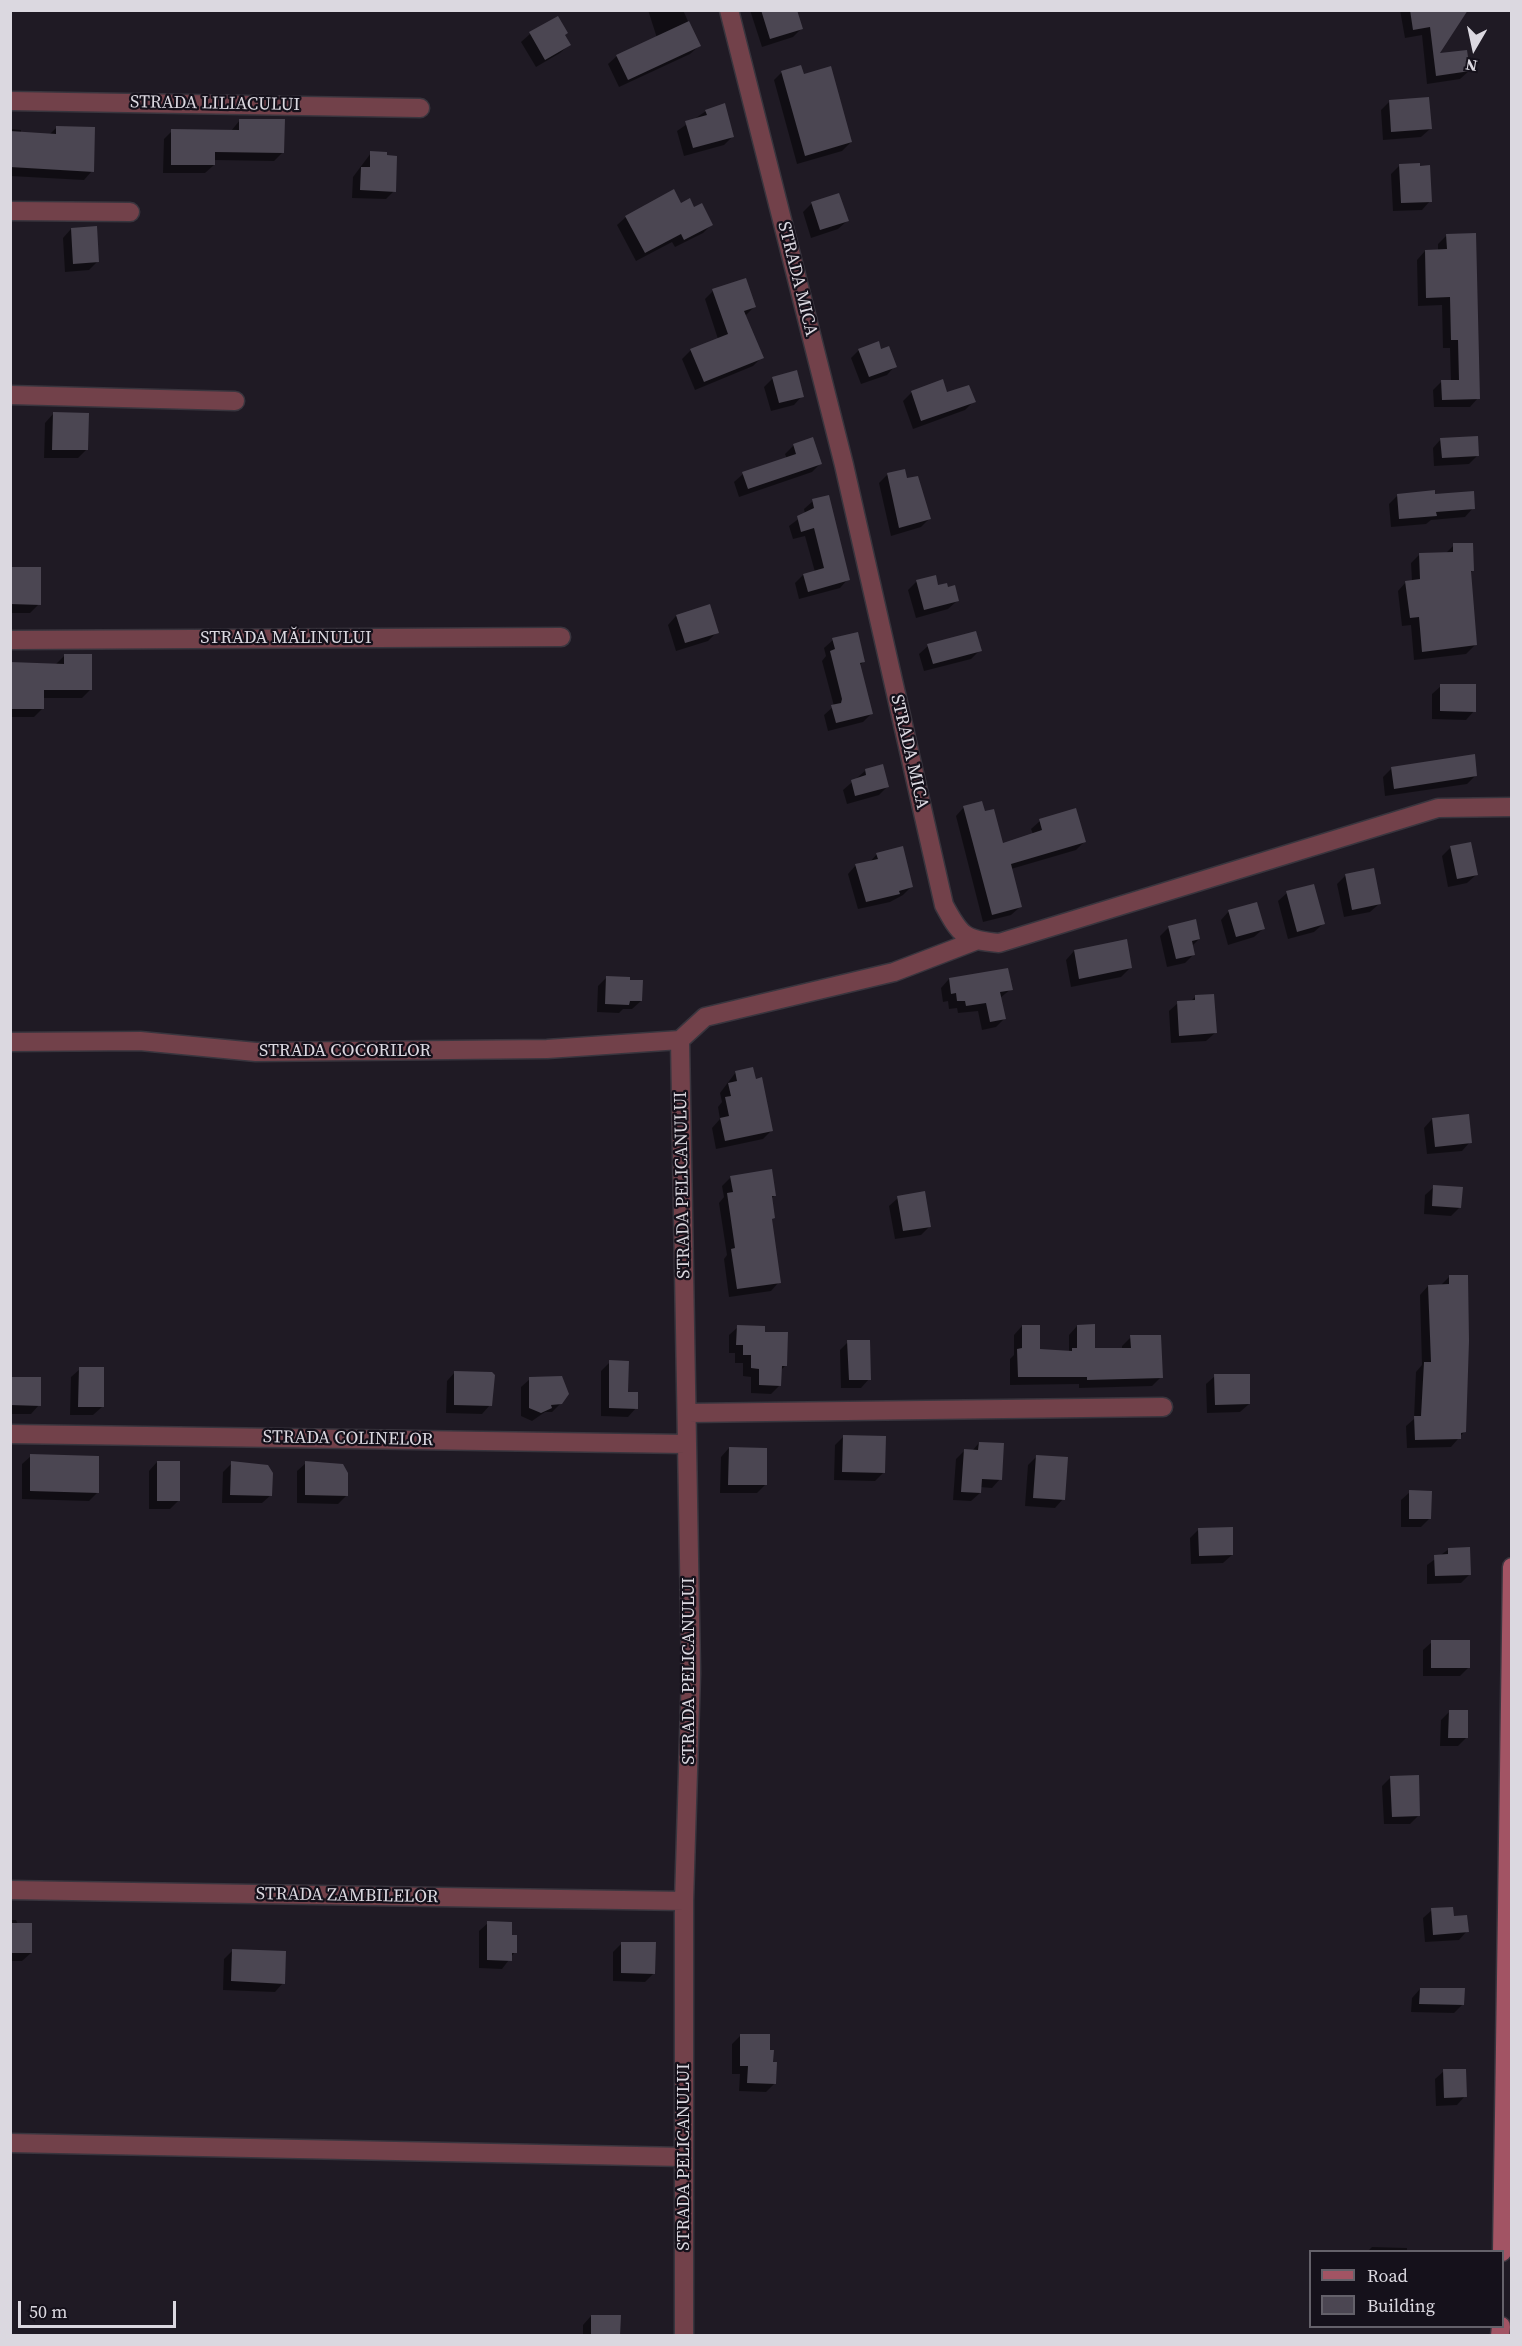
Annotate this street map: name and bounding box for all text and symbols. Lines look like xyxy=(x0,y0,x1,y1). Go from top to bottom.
north arrow xyxy=(1444,18,1504,78)
text: N xyxy=(1464,54,1479,78)
street label: STRADA LILIACULUI xyxy=(130,92,300,116)
street label: STRADA MICA xyxy=(772,220,822,338)
street label: STRADA MĂLINULUI xyxy=(200,627,372,649)
street label: STRADA MICA xyxy=(885,692,933,812)
street label: STRADA COCORILOR xyxy=(259,1040,431,1062)
street label: STRADA PELICANULUI xyxy=(671,1091,695,1279)
street label: STRADA COLINELOR xyxy=(263,1427,433,1451)
street label: STRADA PELICANULUI xyxy=(678,1577,700,1765)
street label: STRADA ZAMBILELOR xyxy=(256,1884,438,1908)
street label: STRADA PELICANULUI xyxy=(673,2063,695,2251)
legend xyxy=(1309,2250,1504,2328)
text: Road xyxy=(1367,2263,1408,2288)
scale bar xyxy=(21,2289,178,2327)
text: Building xyxy=(1367,2293,1435,2318)
text: 50 m xyxy=(29,2299,67,2324)

